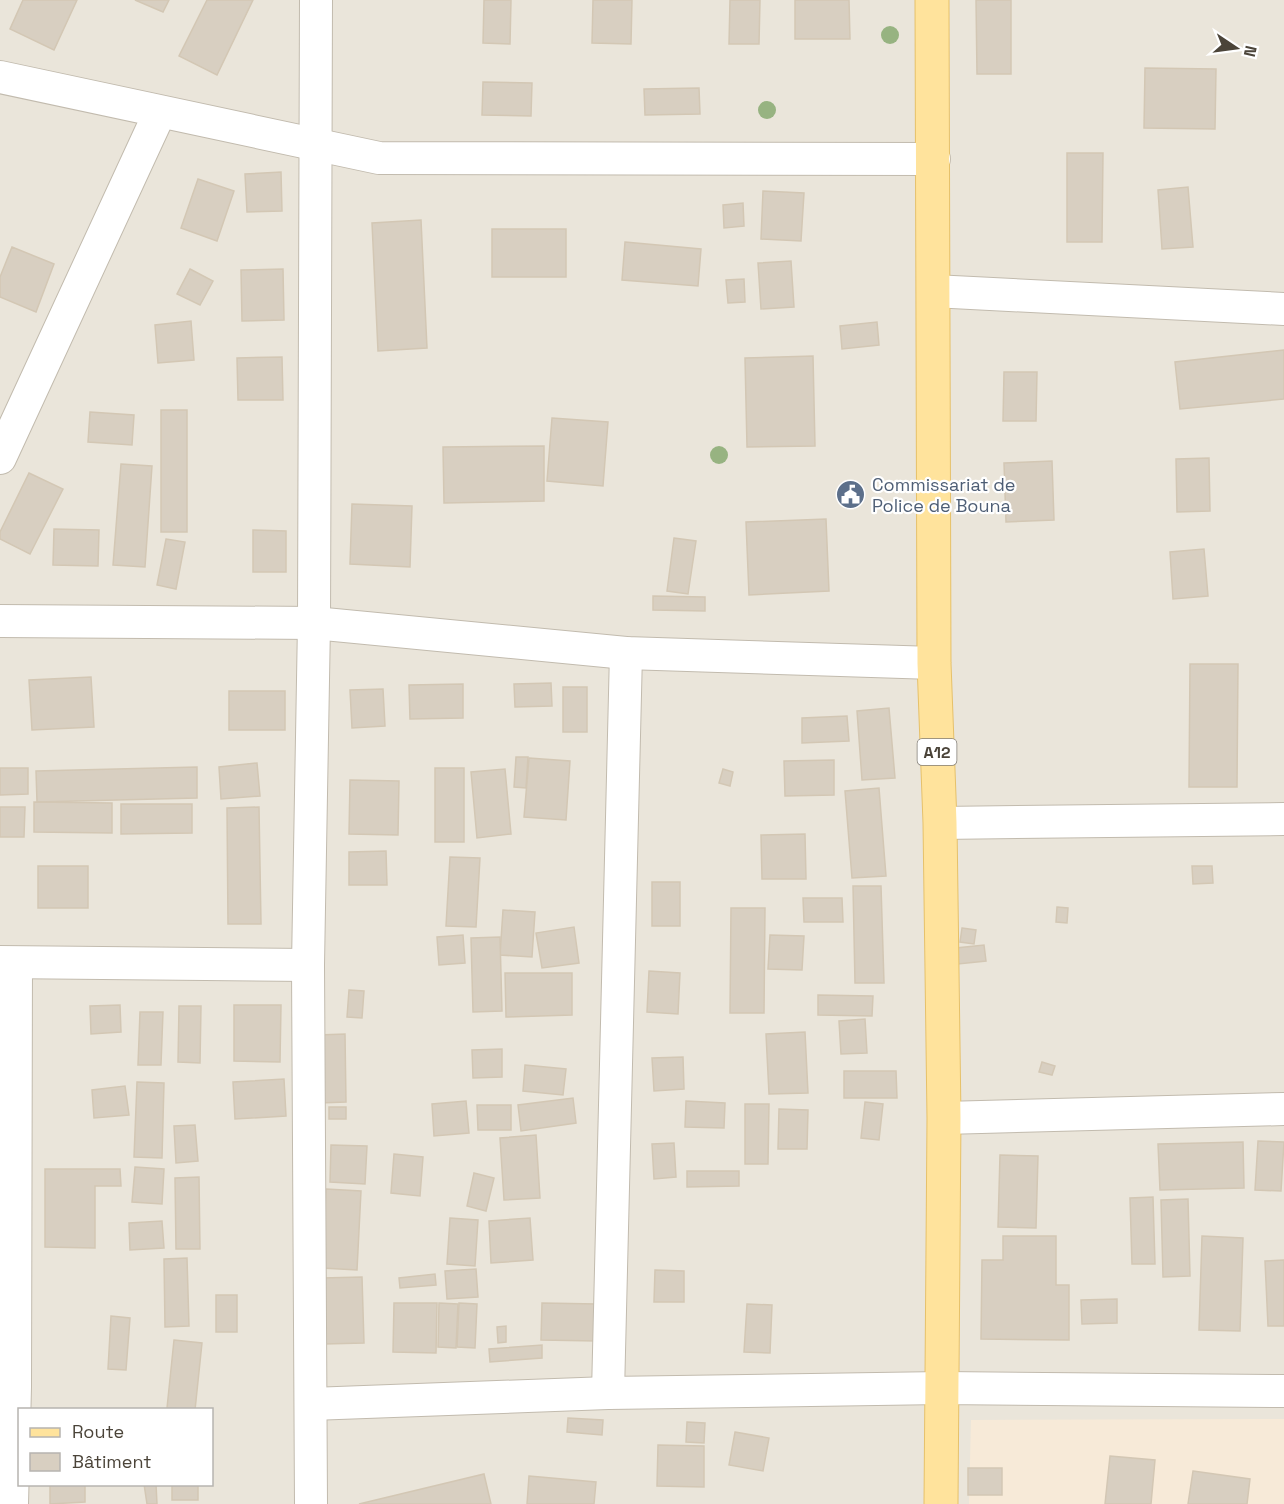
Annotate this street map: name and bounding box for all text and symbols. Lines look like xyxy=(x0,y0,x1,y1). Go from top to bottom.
north arrow xyxy=(1206,18,1266,78)
text: N xyxy=(1239,44,1262,59)
place label: Commissariat de Police de Bouna xyxy=(872,473,1015,517)
public building icon: Commissariat de Police de Bouna xyxy=(835,478,867,510)
road number: A12 xyxy=(918,739,956,765)
legend xyxy=(18,1408,213,1486)
text: Route xyxy=(72,1420,124,1443)
text: Bâtiment xyxy=(72,1450,152,1473)

